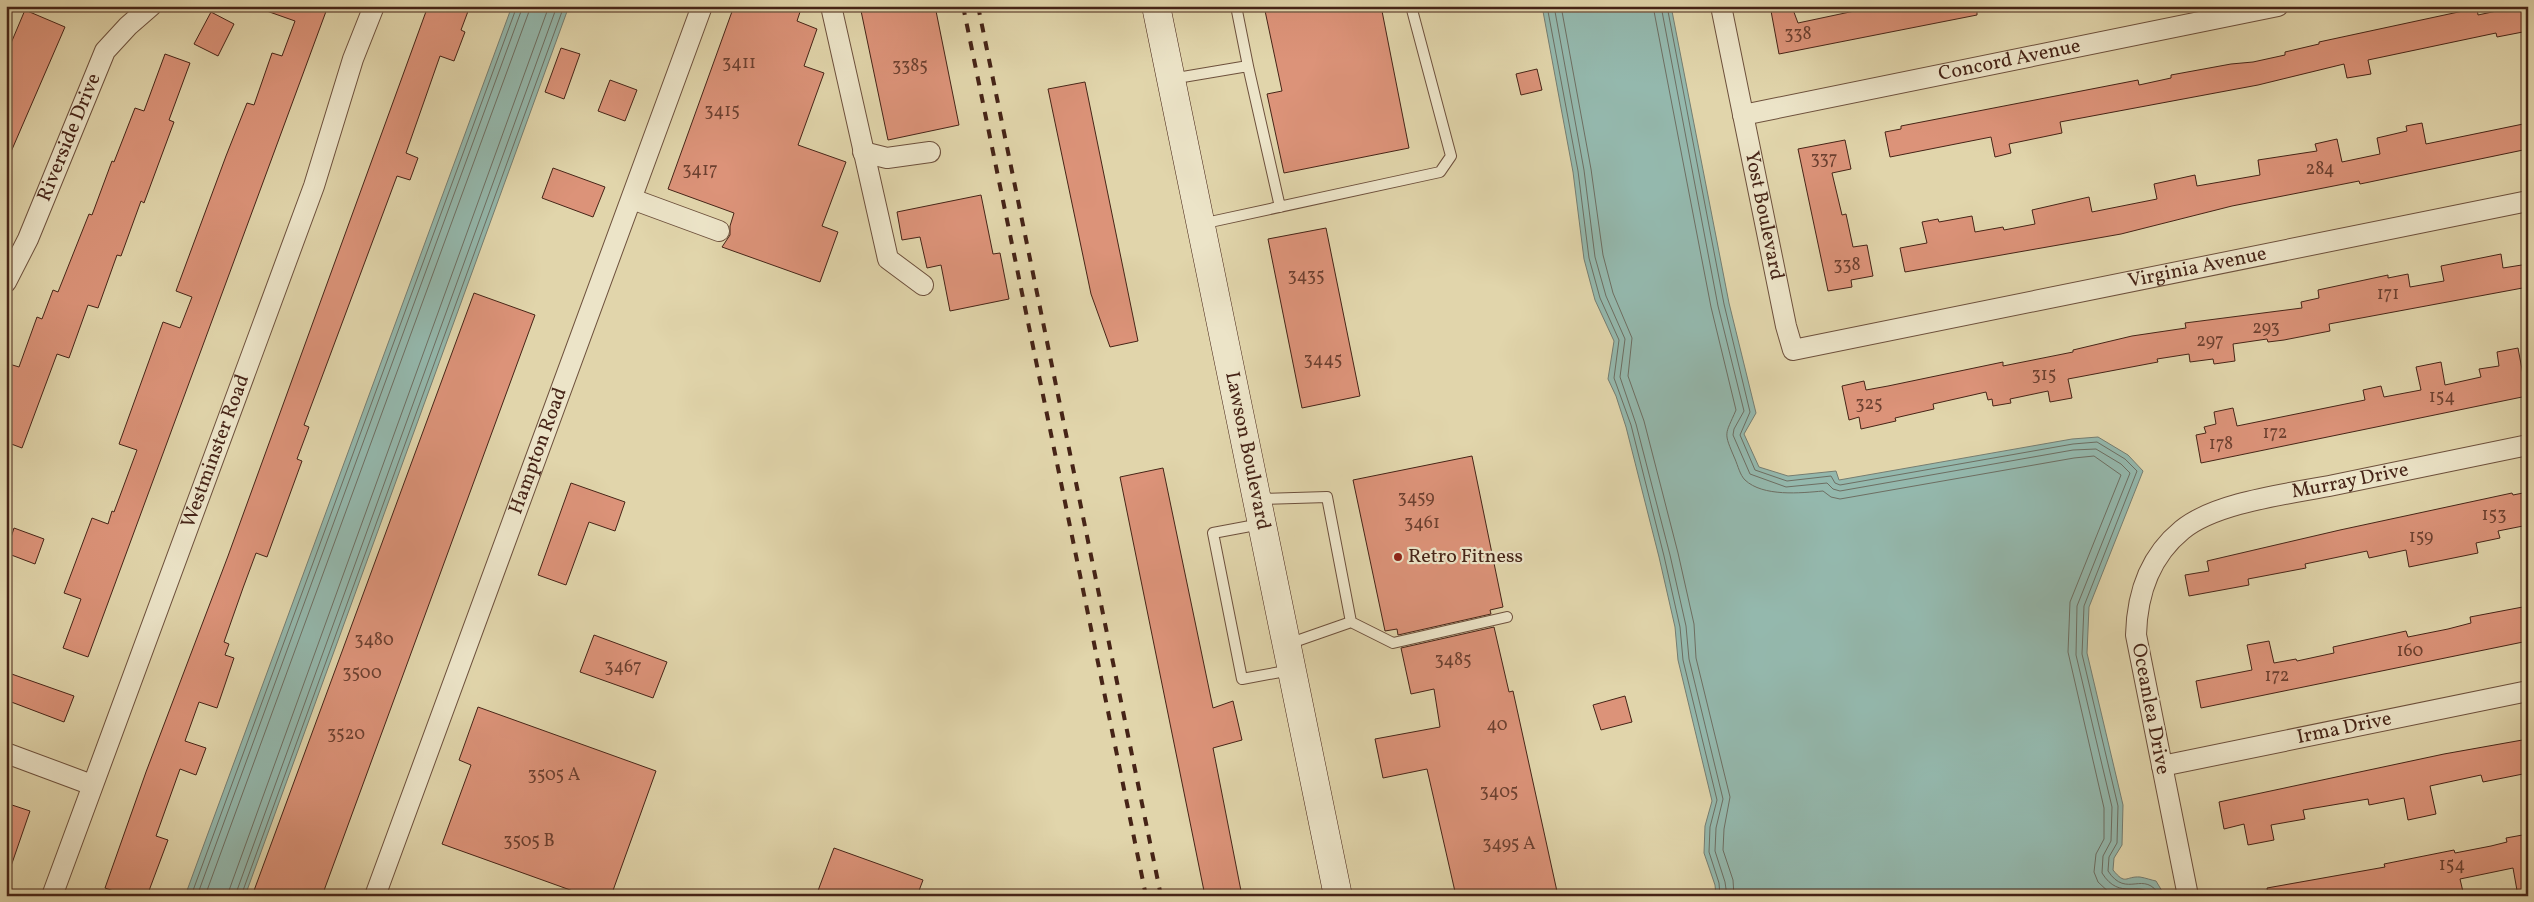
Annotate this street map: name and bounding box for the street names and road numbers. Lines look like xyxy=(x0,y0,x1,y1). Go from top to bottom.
street label: Concord Avenue xyxy=(1936,33,2083,89)
street label: Riverside Drive xyxy=(31,69,108,206)
street label: Yost Boulevard xyxy=(1737,149,1790,283)
street label: Virginia Avenue xyxy=(2125,240,2269,296)
street label: Lawson Boulevard xyxy=(1217,369,1277,533)
street label: Westminster Road xyxy=(175,371,257,532)
street label: Hampton Road xyxy=(502,384,575,518)
street label: Murray Drive xyxy=(2289,456,2411,506)
street label: Oceanlea Drive xyxy=(2124,641,2176,777)
street label: Irma Drive xyxy=(2294,705,2394,752)

